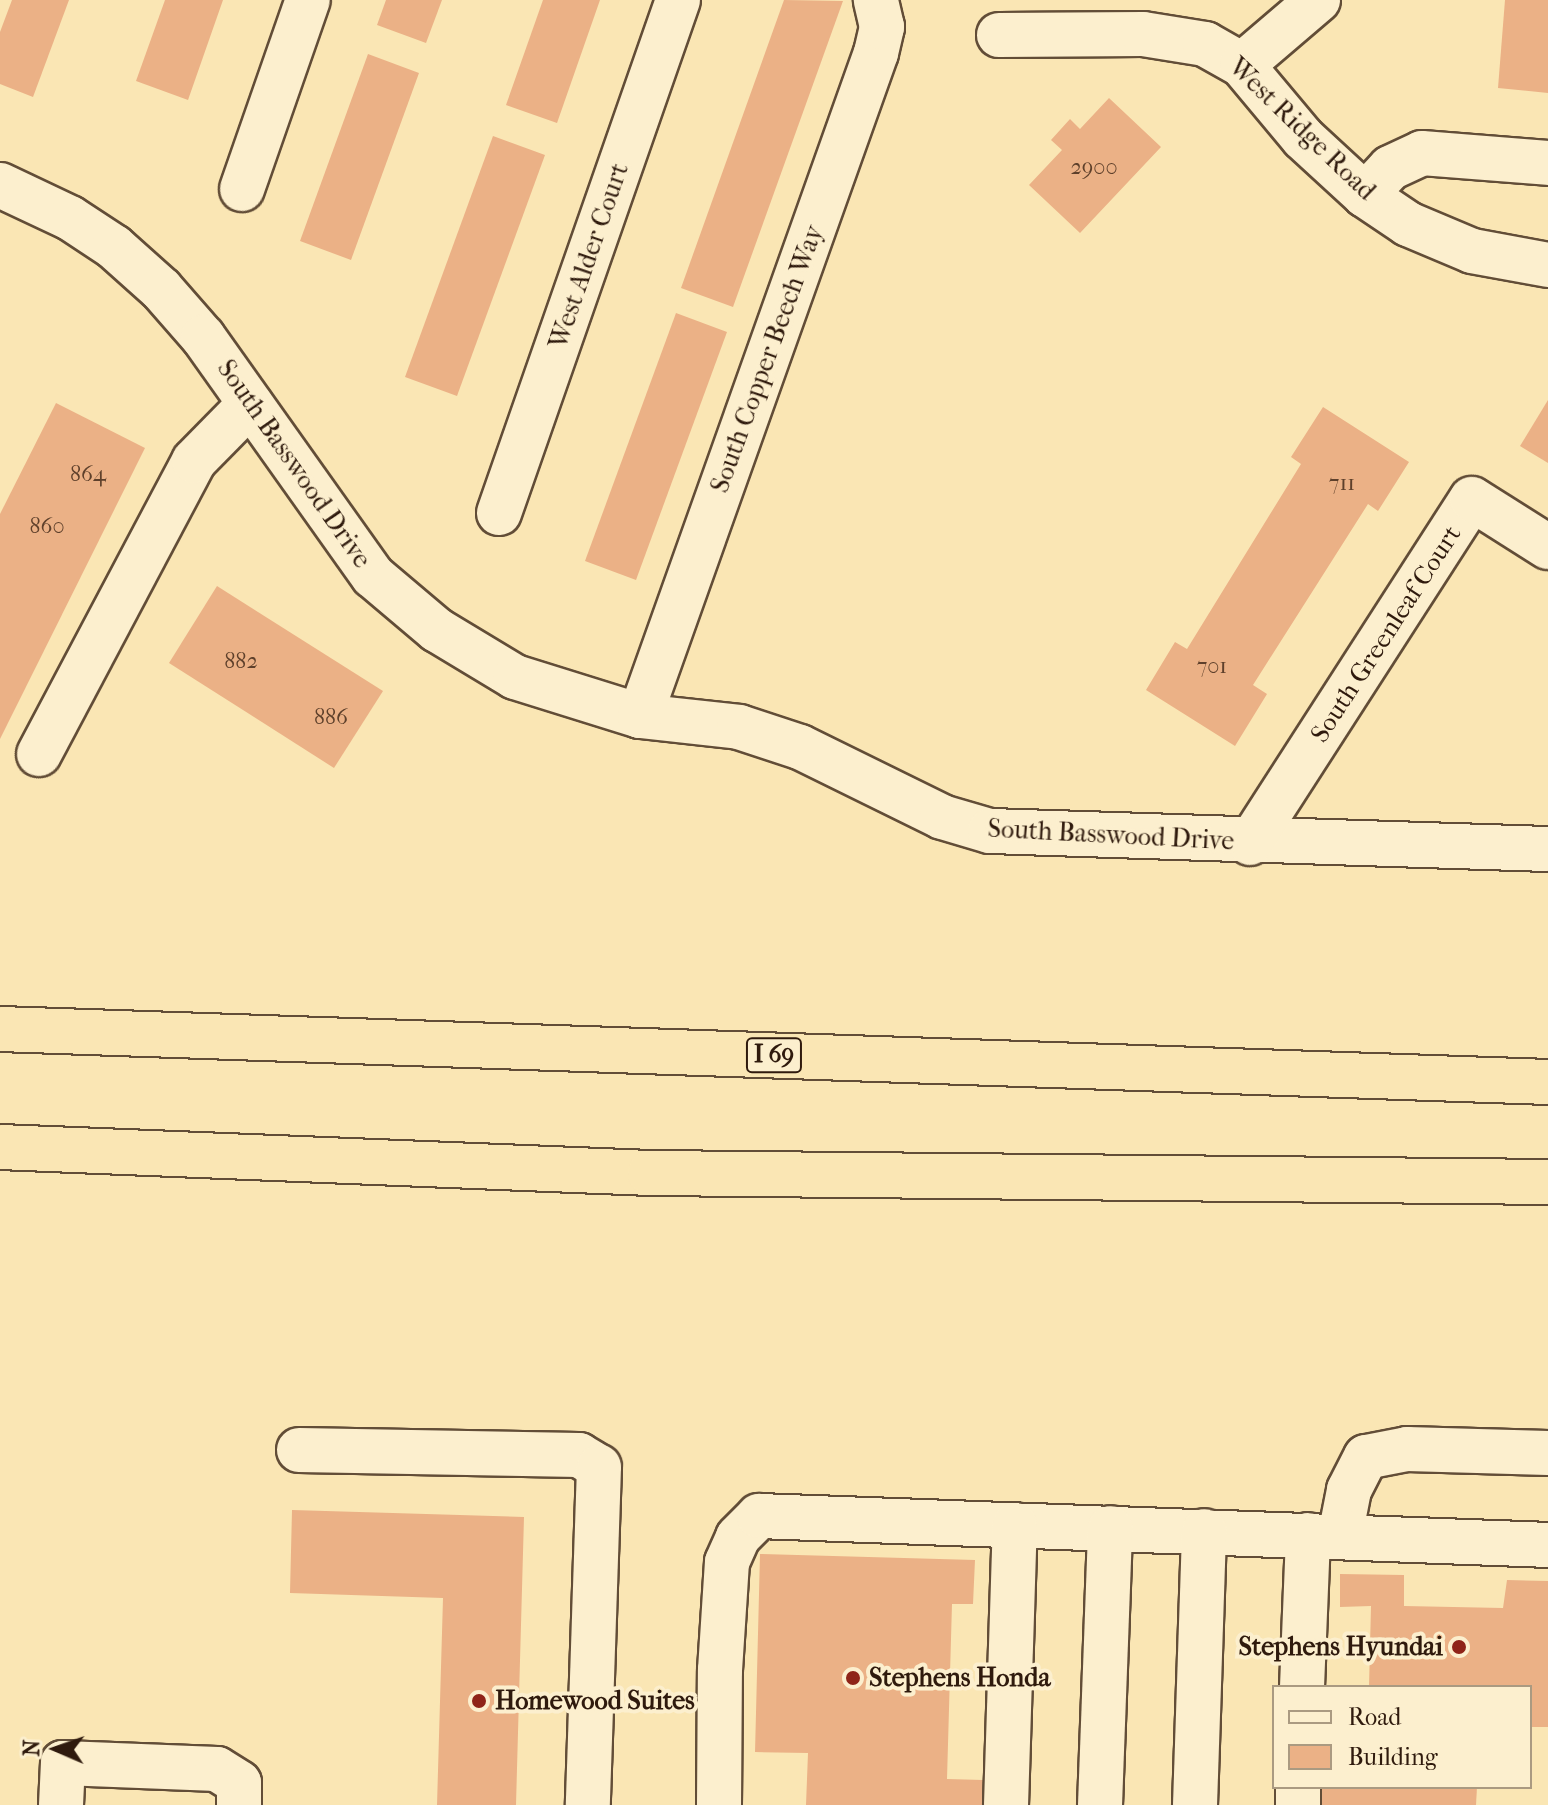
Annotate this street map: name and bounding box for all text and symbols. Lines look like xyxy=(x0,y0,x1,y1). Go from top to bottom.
street label: West Ridge Road xyxy=(1222,51,1382,207)
house number: 2900 xyxy=(1070,155,1118,181)
street label: West Alder Court xyxy=(543,159,635,353)
street label: South Copper Beech Way xyxy=(704,221,830,497)
street label: South Basswood Drive xyxy=(210,354,378,574)
house number: 864 xyxy=(70,462,106,488)
house number: 711 xyxy=(1329,471,1355,497)
house number: 860 xyxy=(29,514,65,540)
street label: South Greenleaf Court xyxy=(1304,520,1468,748)
house number: 882 xyxy=(224,649,258,675)
house number: 701 xyxy=(1197,654,1227,680)
house number: 886 xyxy=(314,705,348,731)
street label: South Basswood Drive xyxy=(987,813,1235,857)
road number: I 69 xyxy=(744,1035,804,1075)
place label: Stephens Hyundai xyxy=(1239,1631,1443,1663)
marker: Stephens Hyundai xyxy=(1450,1638,1468,1656)
place label: Stephens Honda xyxy=(869,1662,1050,1694)
marker: Stephens Honda xyxy=(844,1669,862,1687)
place label: Homewood Suites xyxy=(495,1685,695,1717)
legend xyxy=(1272,1685,1532,1789)
marker: Homewood Suites xyxy=(470,1692,488,1710)
text: Road xyxy=(1348,1703,1401,1731)
north arrow xyxy=(16,1709,96,1789)
text: N xyxy=(19,1739,45,1757)
text: Building xyxy=(1348,1743,1438,1771)

